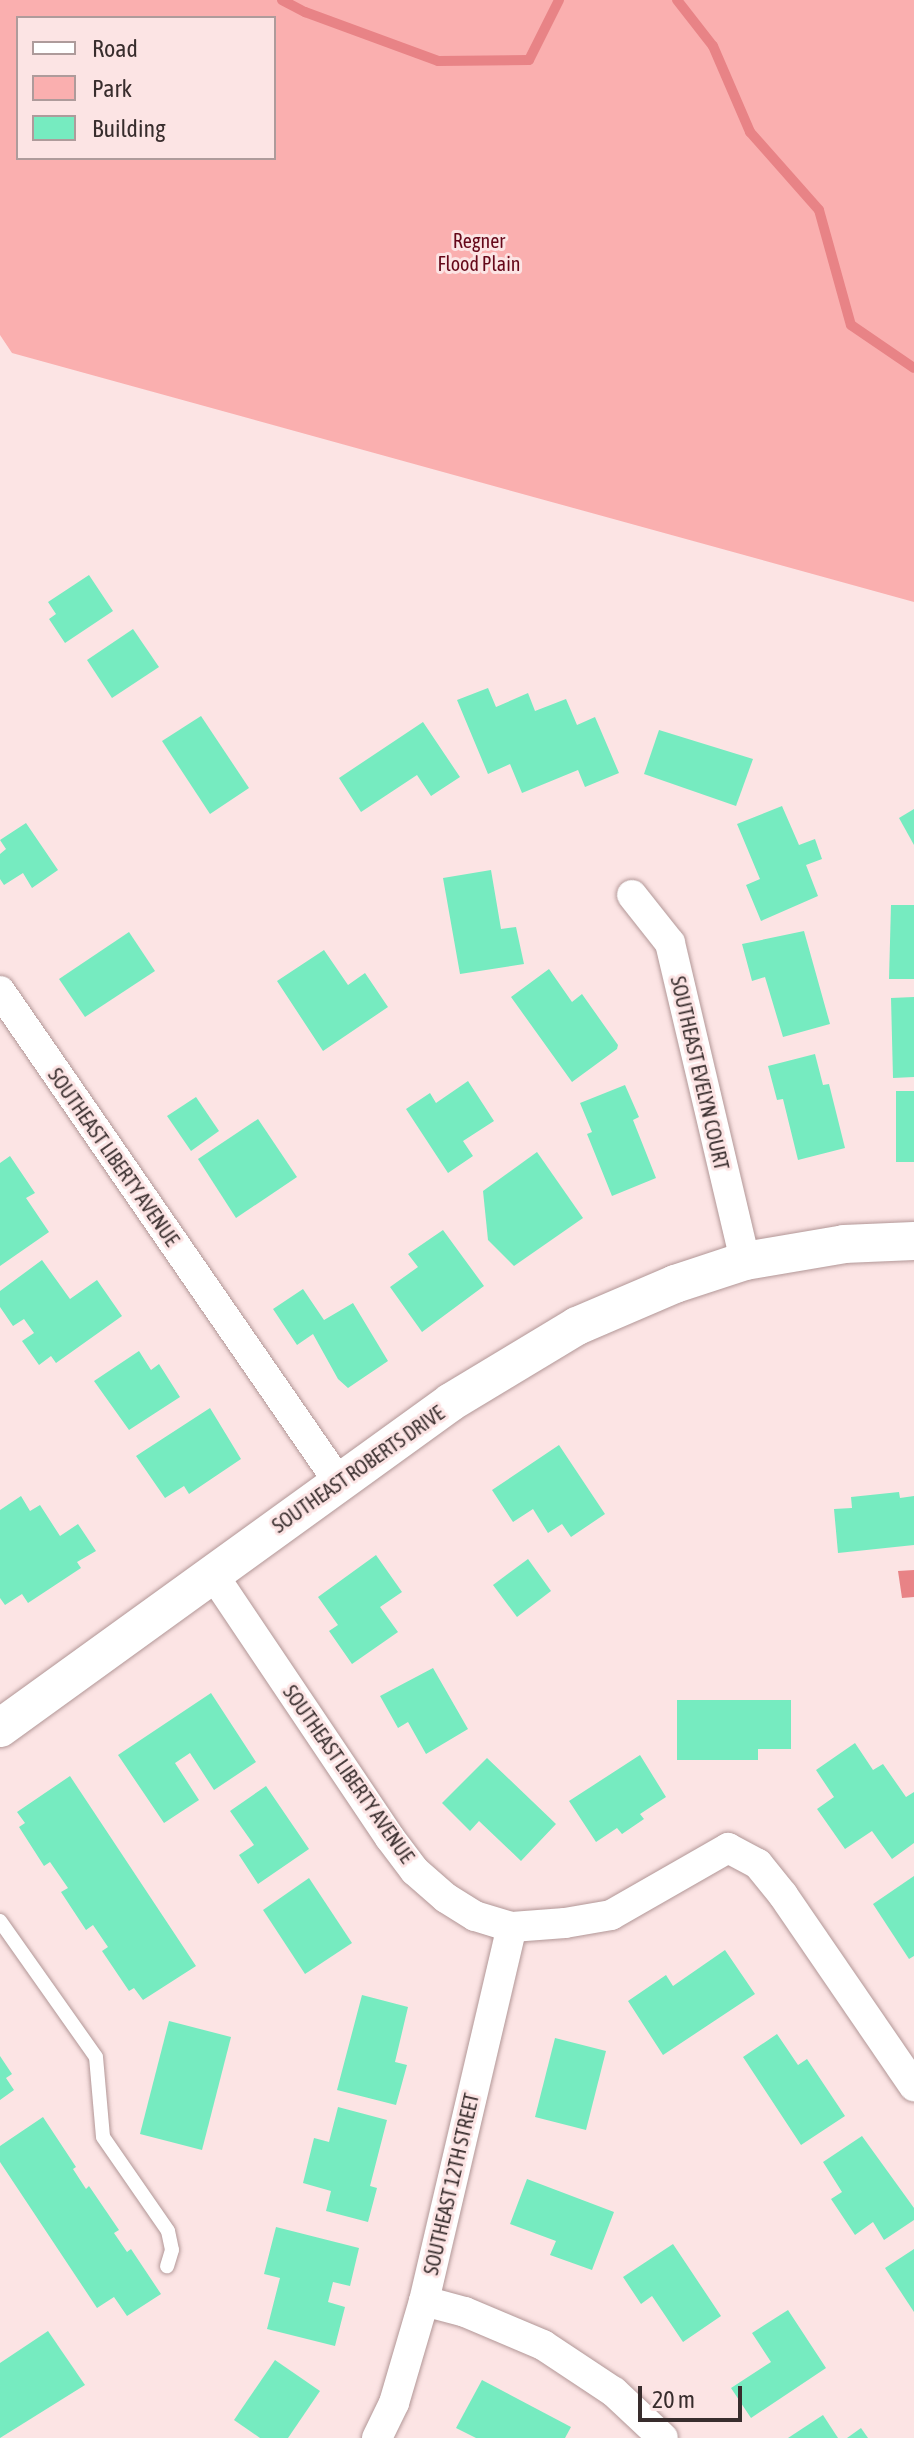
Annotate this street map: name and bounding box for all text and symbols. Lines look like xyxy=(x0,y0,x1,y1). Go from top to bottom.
legend xyxy=(16,16,276,160)
text: Road xyxy=(92,35,138,62)
text: Park xyxy=(92,75,132,102)
text: Building xyxy=(92,115,165,142)
park label: Regner Flood Plain xyxy=(438,228,520,275)
street label: SOUTHEAST EVELYN COURT xyxy=(666,974,734,1172)
street label: SOUTHEAST LIBERTY AVENUE xyxy=(43,1063,185,1251)
street label: SOUTHEAST ROBERTS DRIVE xyxy=(267,1401,449,1537)
street label: SOUTHEAST LIBERTY AVENUE xyxy=(278,1680,420,1868)
street label: SOUTHEAST 12TH STREET xyxy=(418,2091,484,2277)
scale bar xyxy=(642,2370,746,2420)
text: 20 m xyxy=(652,2386,695,2413)

